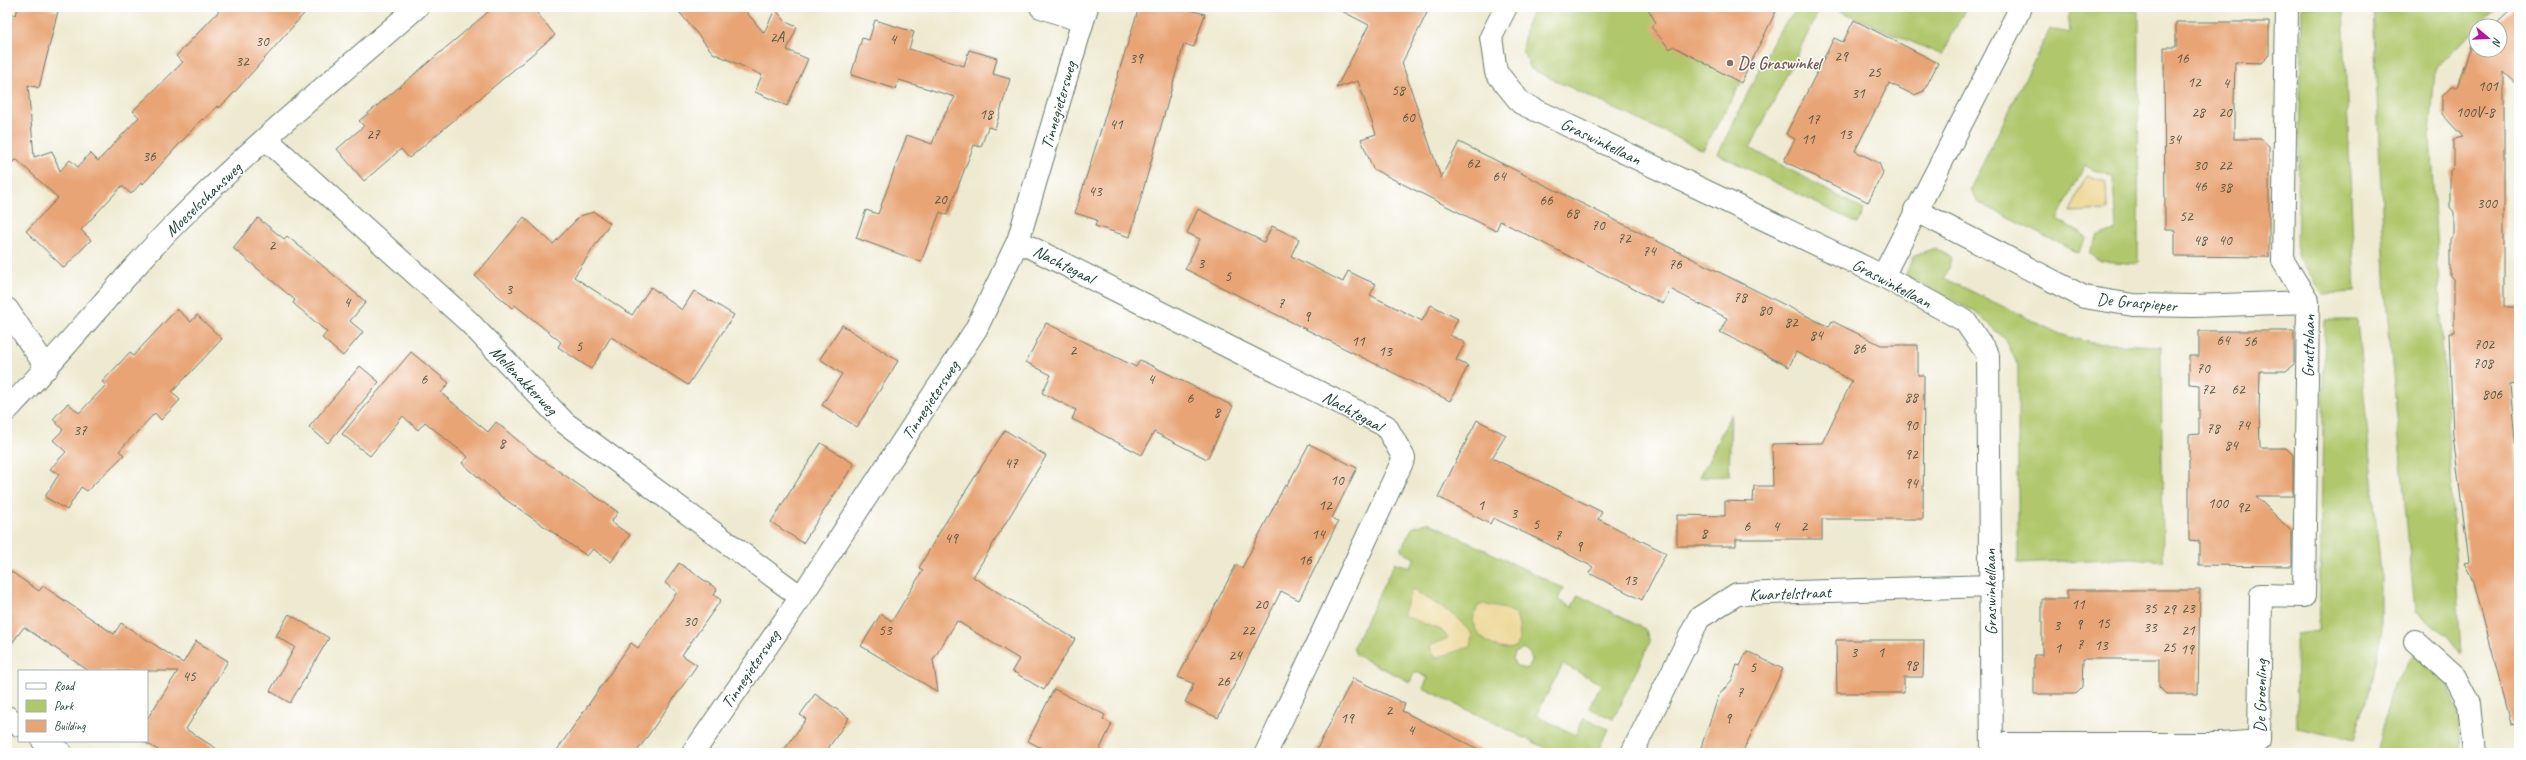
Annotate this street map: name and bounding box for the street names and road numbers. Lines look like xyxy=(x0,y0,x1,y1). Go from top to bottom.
street label: Tinnegietersweg xyxy=(1036,57,1082,151)
street label: Graswinkellaan xyxy=(1557,113,1645,170)
street label: Moeselschansweg xyxy=(161,157,247,241)
street label: Nachtegaal xyxy=(1030,240,1101,290)
street label: Graswinkellaan xyxy=(1849,254,1935,313)
street label: De Graspieper xyxy=(2096,289,2180,317)
street label: Gruttolaan xyxy=(2297,314,2320,378)
street label: Mellenakkerweg xyxy=(485,341,563,421)
street label: Tinnegietersweg xyxy=(897,355,965,444)
street label: Nachtegaal xyxy=(1319,386,1389,438)
street label: Graswinkellaan xyxy=(1979,548,2002,635)
street label: Kwartelstraat xyxy=(1749,581,1834,605)
street label: Tinnegietersweg xyxy=(717,624,785,712)
street label: De Groenling xyxy=(2249,657,2272,733)

